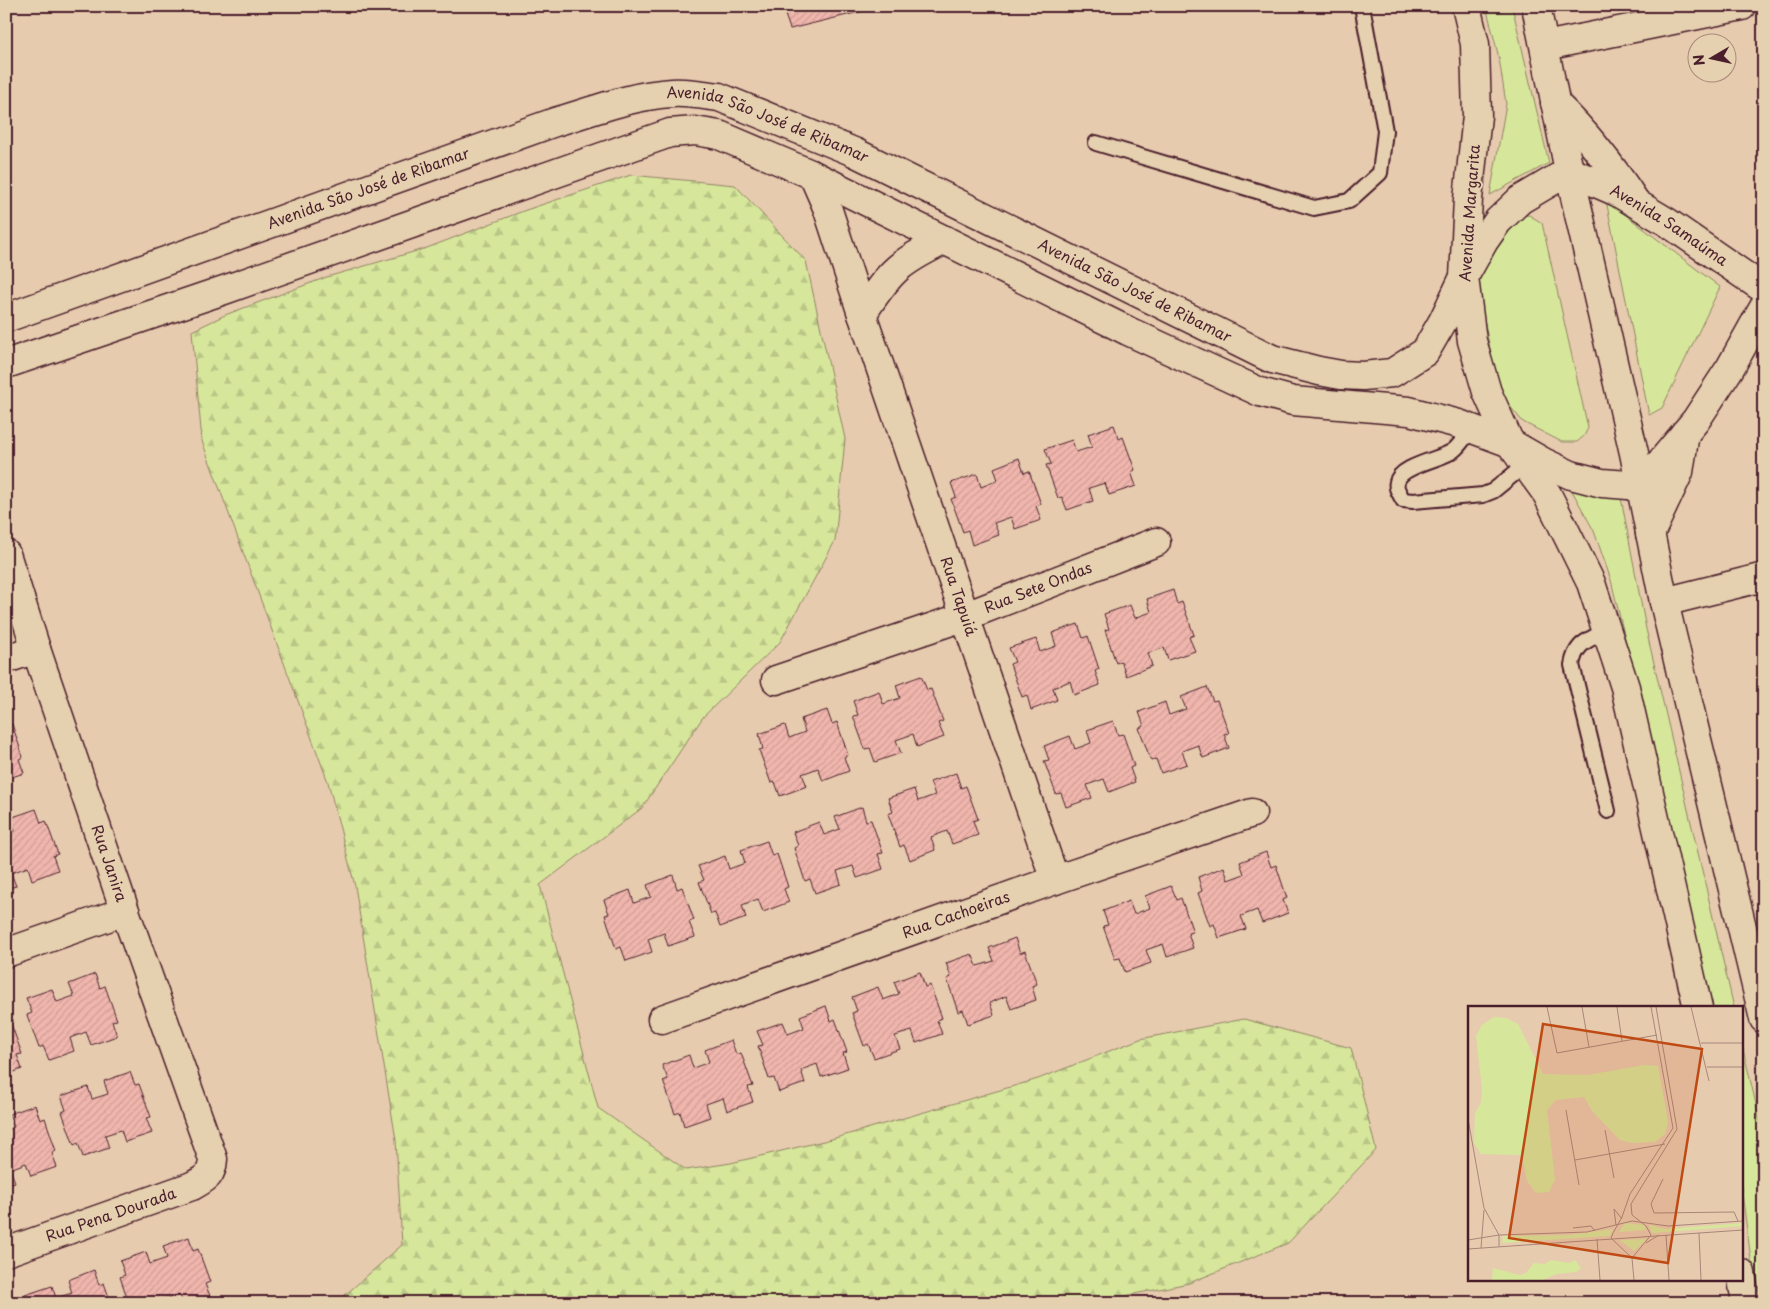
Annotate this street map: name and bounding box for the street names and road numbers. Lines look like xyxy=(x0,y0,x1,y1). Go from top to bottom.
street label: Avenida São José de Ribamar xyxy=(666,80,873,168)
street label: Avenida São José de Ribamar xyxy=(264,140,473,234)
street label: Avenida Margarita xyxy=(1452,143,1485,282)
street label: Avenida Samaúma xyxy=(1607,178,1734,271)
street label: Avenida São José de Ribamar xyxy=(1035,232,1236,347)
street label: Rua Tapuiá xyxy=(936,553,984,639)
street label: Rua Sete Ondas xyxy=(980,555,1095,618)
street label: Rua Janira xyxy=(86,821,134,905)
street label: Rua Cachoeiras xyxy=(899,884,1013,943)
street label: Rua Pena Dourada xyxy=(42,1180,180,1247)

